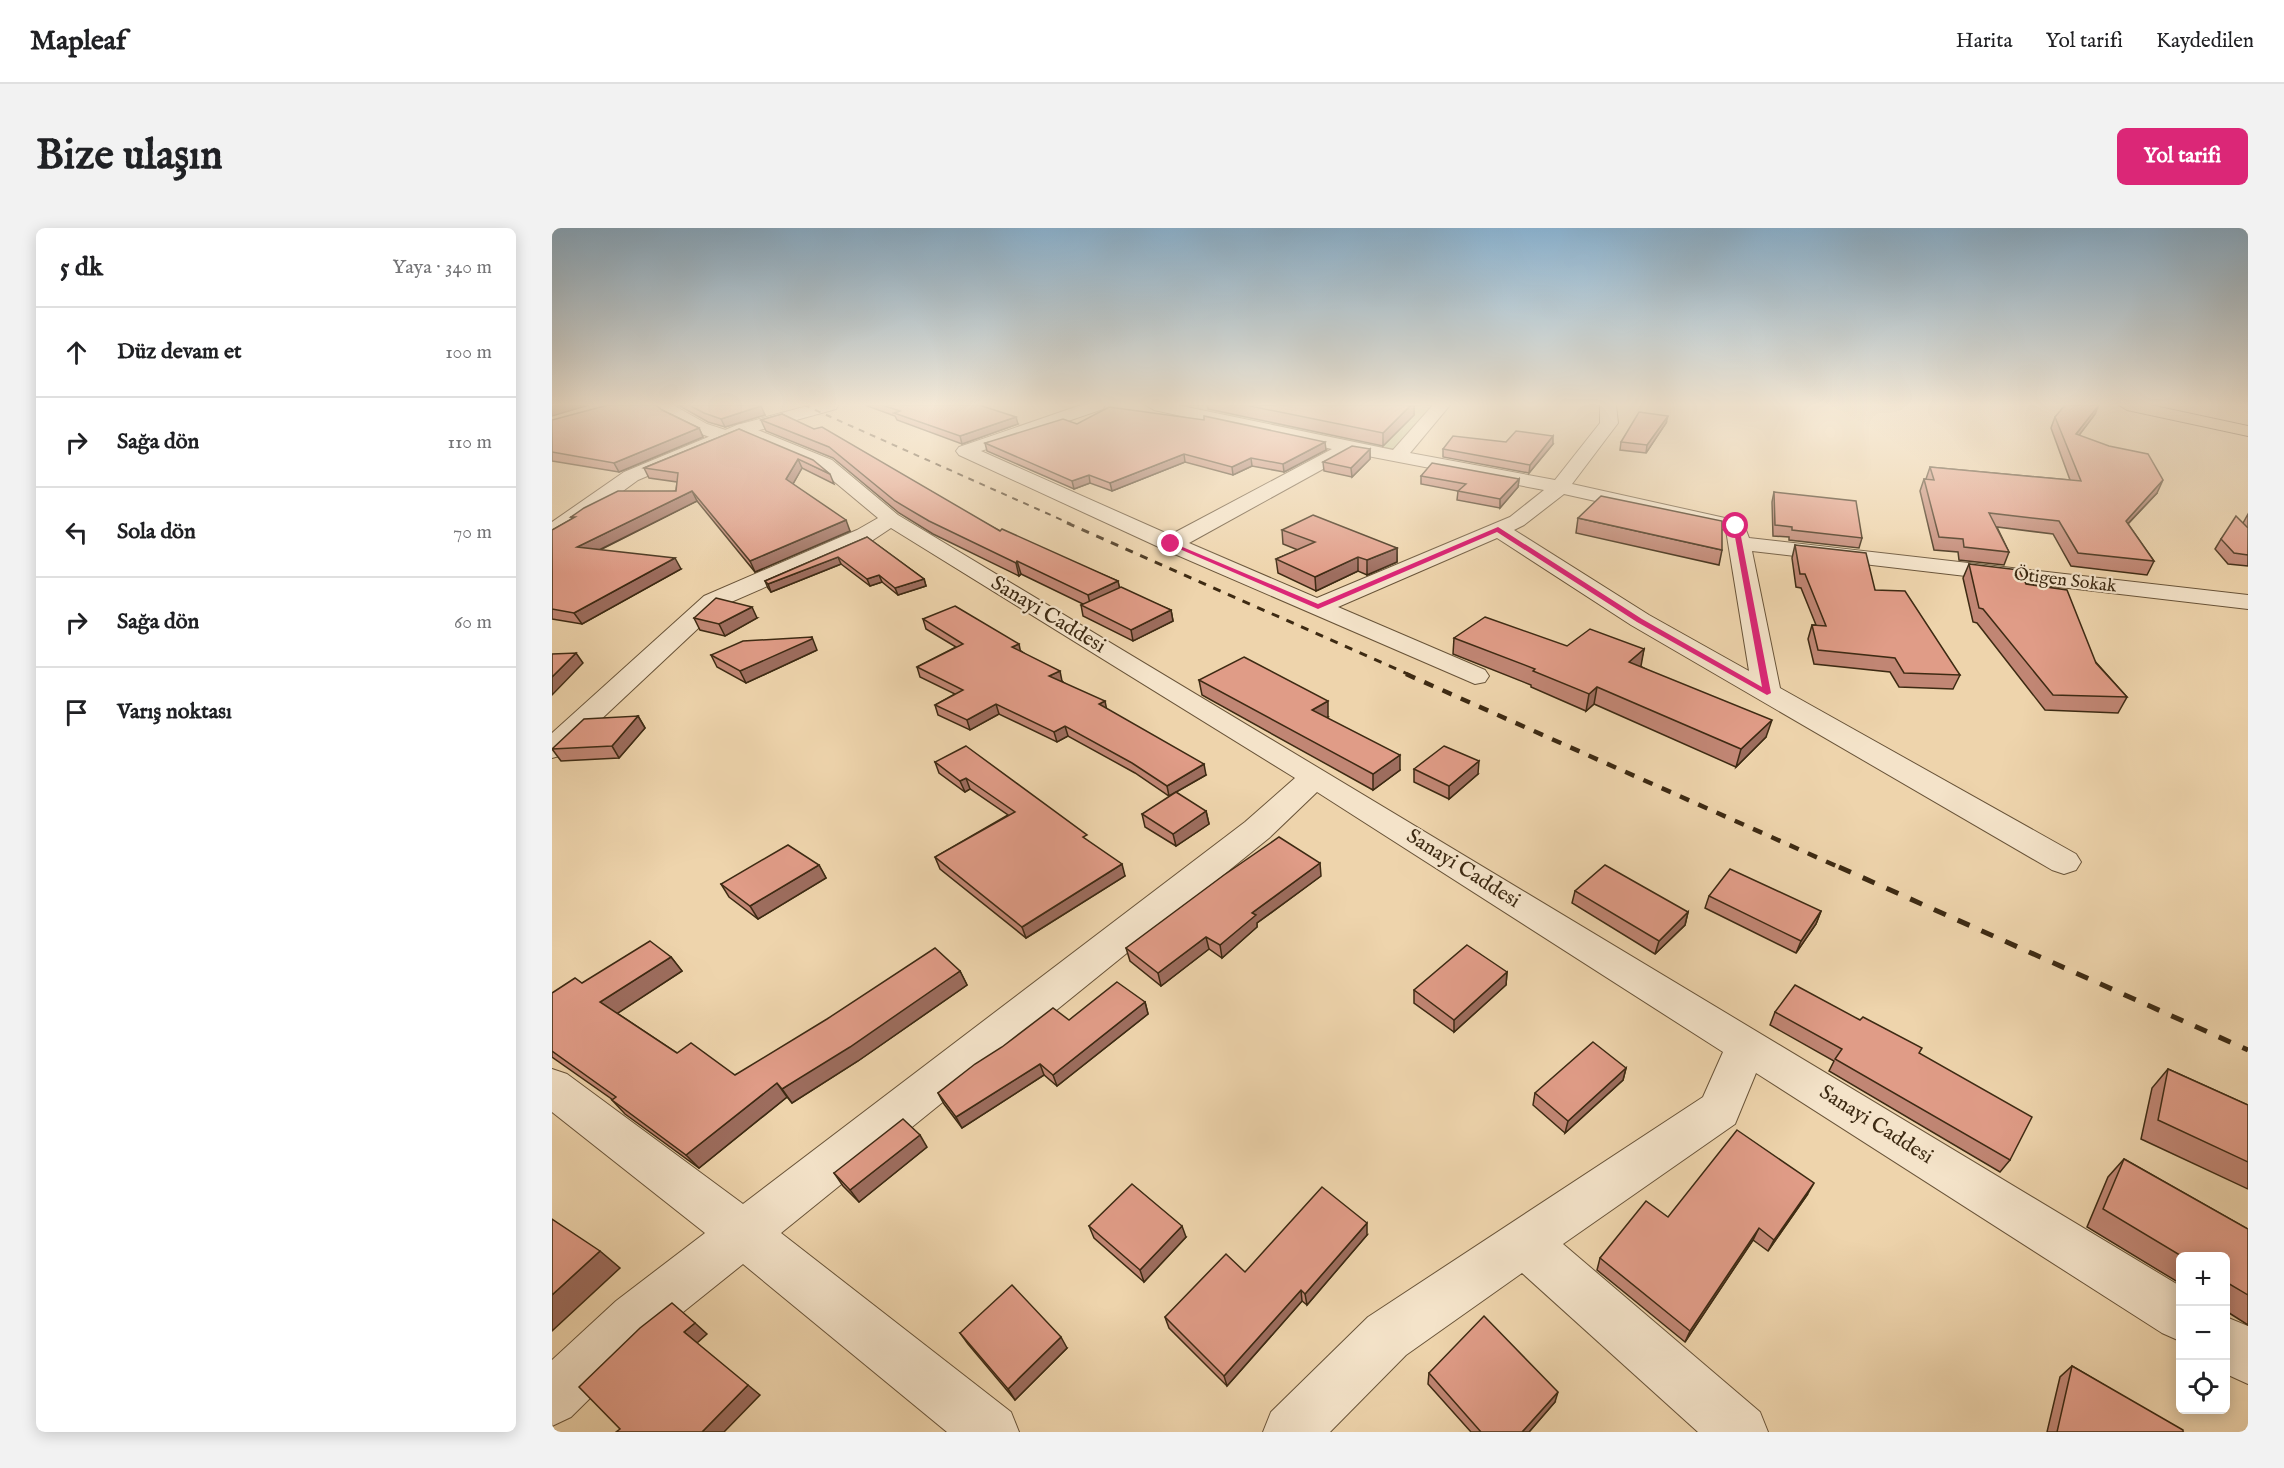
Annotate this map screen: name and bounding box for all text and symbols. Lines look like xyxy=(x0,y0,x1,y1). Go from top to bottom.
text: Mapleaf xyxy=(30,24,126,59)
text: Harita xyxy=(1956,28,2013,55)
text: Yol tarifi xyxy=(2046,28,2123,55)
text: Kaydedilen xyxy=(2156,28,2254,55)
button: Yol tarifi xyxy=(2117,128,2248,185)
text: Bize ulaşın xyxy=(36,130,223,183)
text: 5 dk xyxy=(60,251,103,284)
text: Yaya · 340 m xyxy=(392,255,492,280)
icon: ahead xyxy=(60,336,93,369)
text: Düz devam et xyxy=(117,338,242,366)
text: 100 m xyxy=(445,340,492,365)
icon: right xyxy=(60,426,93,459)
text: Sağa dön xyxy=(117,428,199,456)
text: 110 m xyxy=(448,430,492,455)
route start xyxy=(1722,512,1748,538)
icon: left xyxy=(60,516,93,549)
text: Sola dön xyxy=(117,518,196,546)
text: 70 m xyxy=(453,520,492,545)
route end xyxy=(1157,530,1183,556)
street label: Ötigen Sokak xyxy=(2012,562,2118,599)
street label: Sanayi Caddesi xyxy=(986,570,1110,660)
icon: right xyxy=(60,606,93,639)
text: Sağa dön xyxy=(117,608,199,636)
text: 60 m xyxy=(454,610,492,635)
icon: arrive xyxy=(60,696,93,729)
text: Varış noktası xyxy=(117,698,232,726)
street label: Sanayi Caddesi xyxy=(1401,823,1525,915)
street label: Sanayi Caddesi xyxy=(1814,1079,1938,1171)
map controls xyxy=(2176,1252,2230,1414)
button: + xyxy=(2176,1252,2230,1306)
button: − xyxy=(2176,1306,2230,1360)
button: locate xyxy=(2176,1360,2230,1414)

